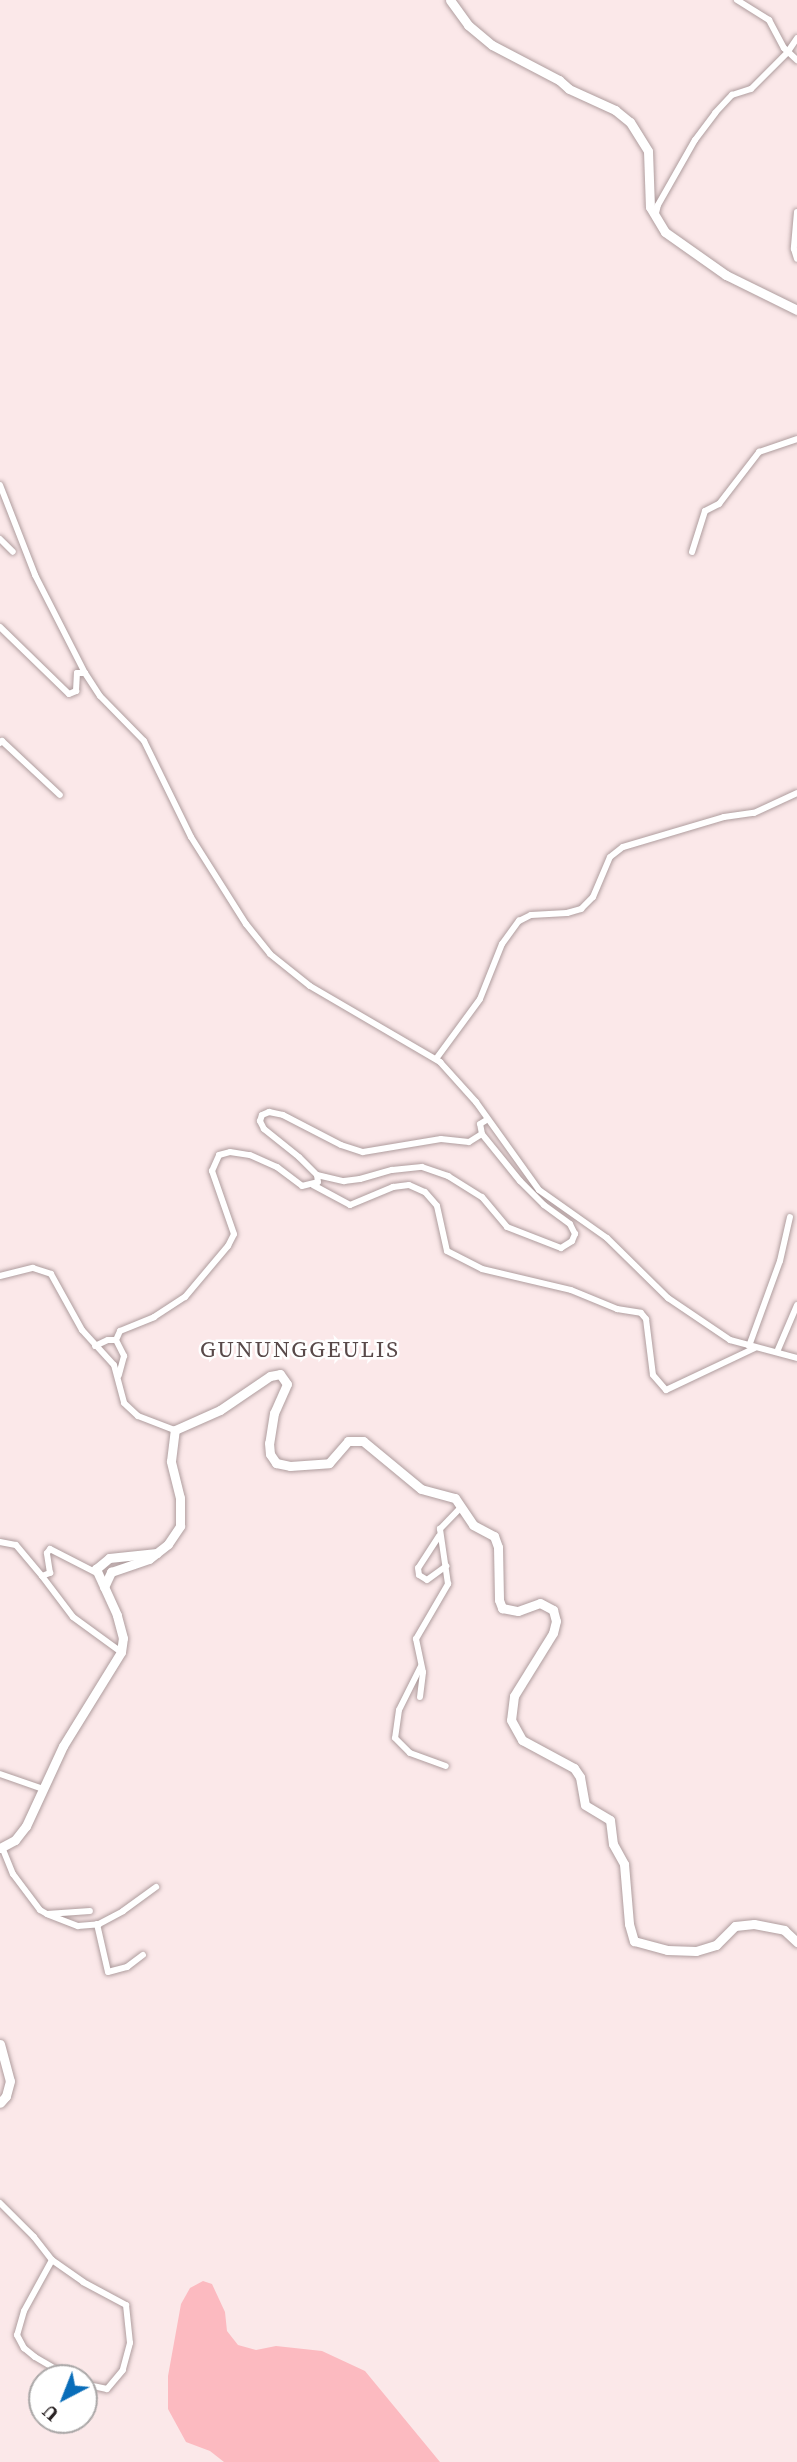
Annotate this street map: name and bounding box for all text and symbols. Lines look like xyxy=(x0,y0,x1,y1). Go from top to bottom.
district label: GUNUNGGEULIS xyxy=(201,1335,399,1363)
north arrow xyxy=(28,2364,98,2434)
text: U xyxy=(36,2399,64,2427)

